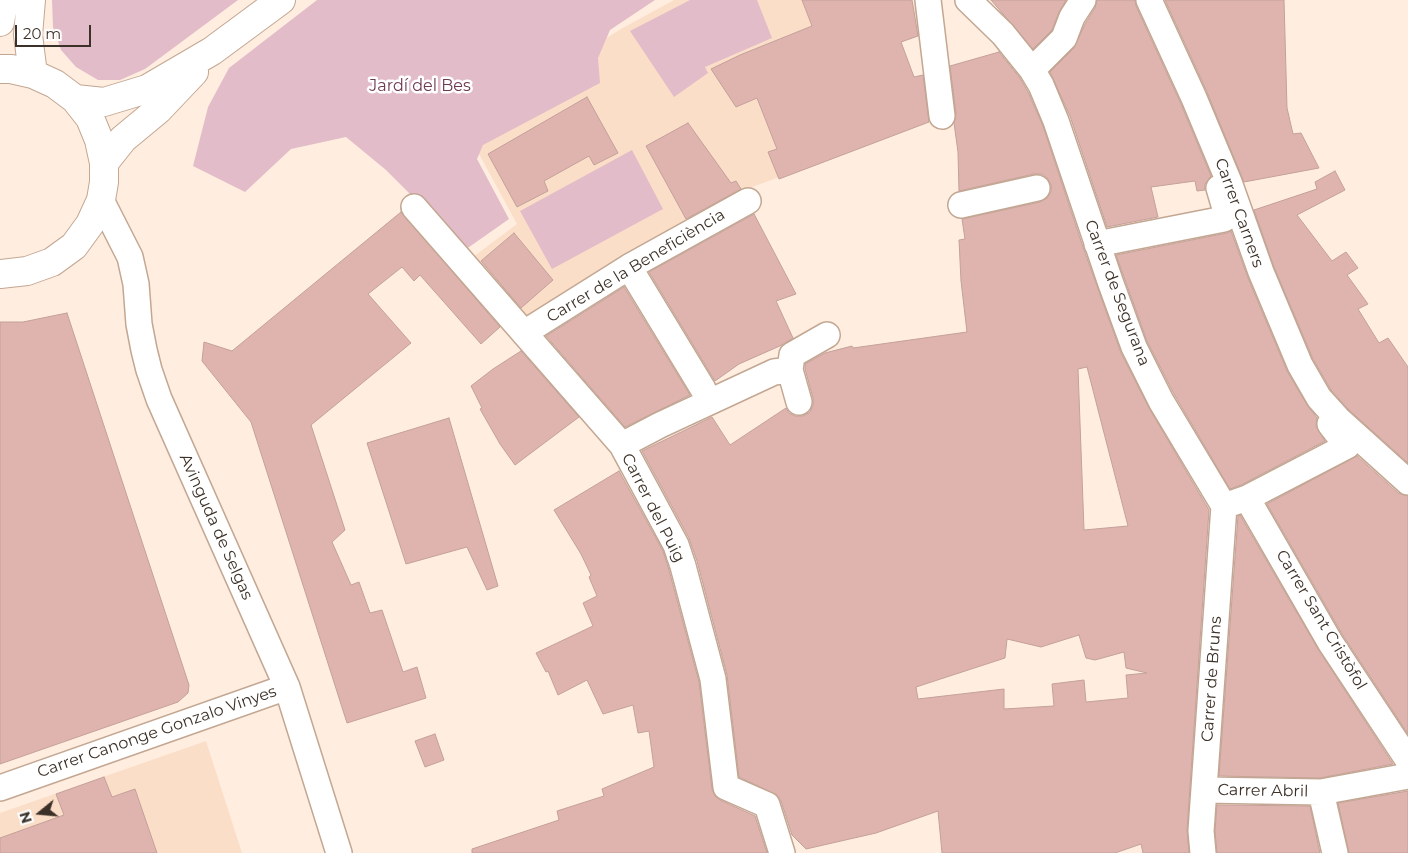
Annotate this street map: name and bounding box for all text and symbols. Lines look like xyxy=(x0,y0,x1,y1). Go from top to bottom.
scale bar xyxy=(18,15,94,47)
text: 20 m xyxy=(23,24,61,43)
park label: Jardí del Bes xyxy=(369,76,471,96)
street label: Carrer Carners xyxy=(1210,156,1268,270)
street label: Carrer de la Beneficiència xyxy=(543,205,729,327)
street label: Carrer de Segurana xyxy=(1080,217,1154,369)
street label: Carrer del Puig xyxy=(617,450,689,566)
street label: Avinguda de Selgas xyxy=(175,451,257,603)
street label: Carrer Sant Cristòfol xyxy=(1272,547,1370,693)
street label: Carrer de Bruns xyxy=(1198,615,1226,743)
street label: Carrer Canonge Gonzalo Vinyes xyxy=(35,682,279,782)
street label: Carrer Abril xyxy=(1218,781,1308,801)
north arrow xyxy=(15,788,65,838)
text: N xyxy=(15,809,36,825)

